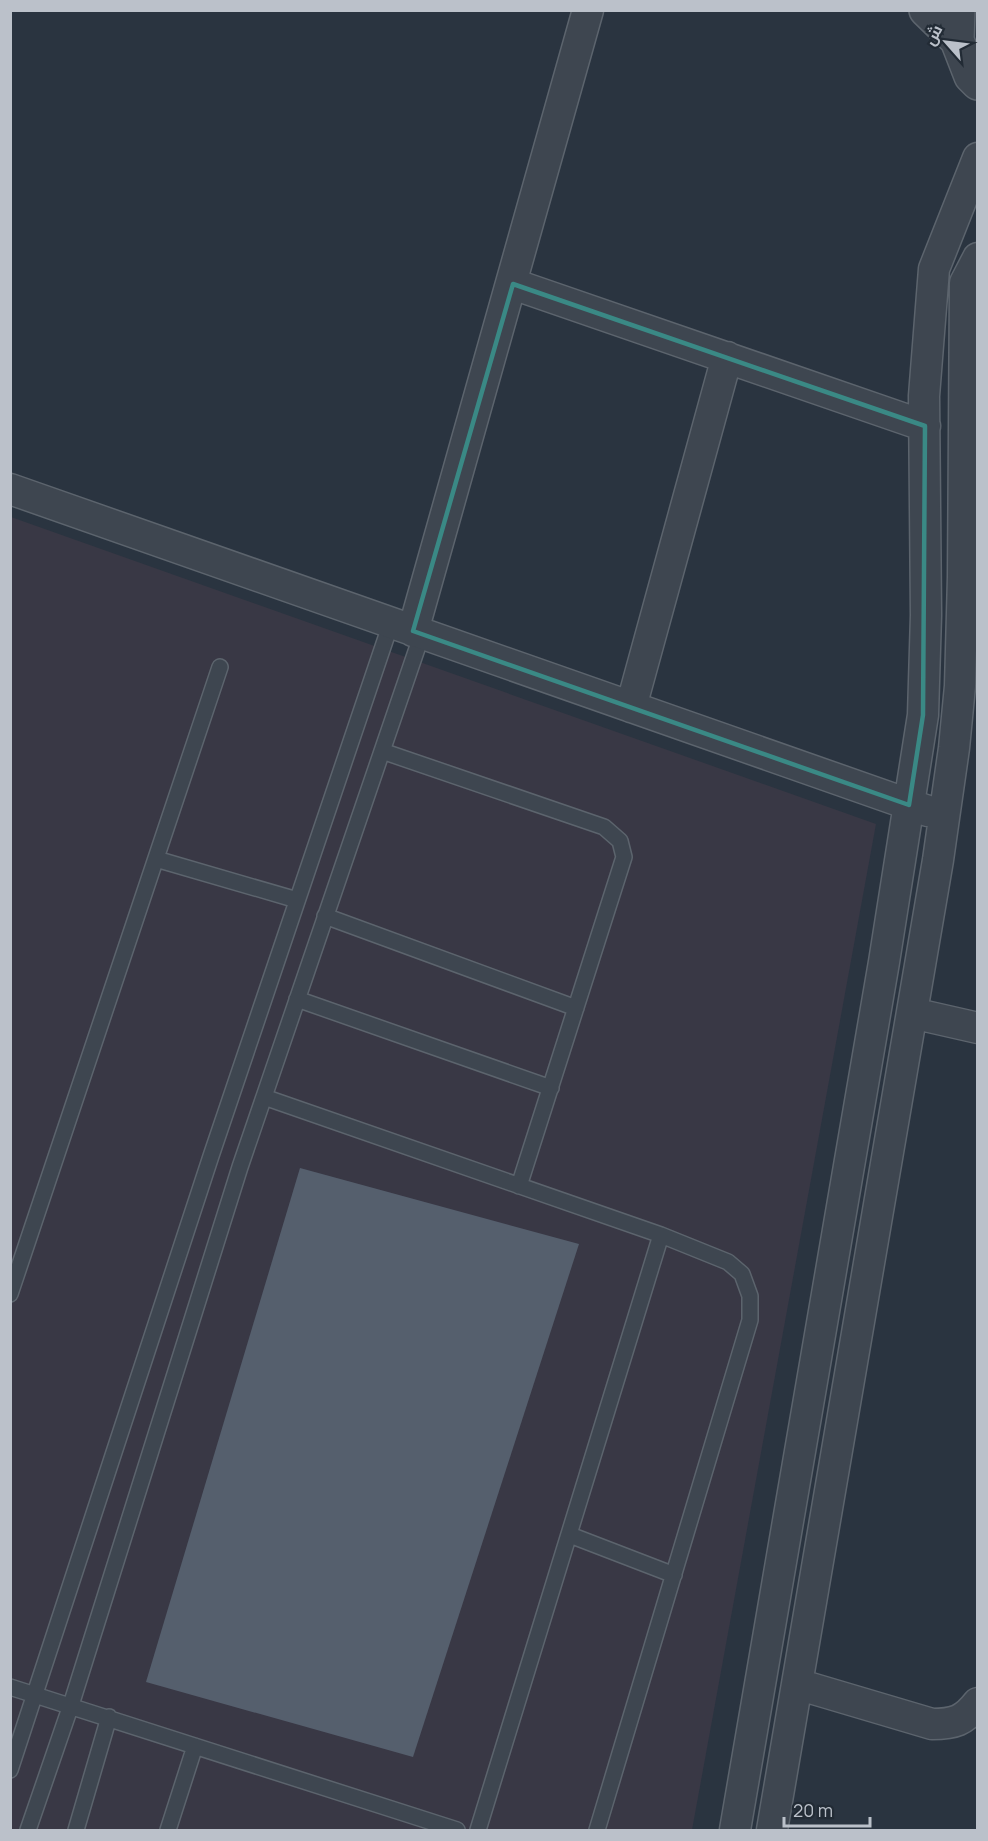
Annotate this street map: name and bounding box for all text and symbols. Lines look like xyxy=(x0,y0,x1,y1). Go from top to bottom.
north arrow xyxy=(916,12,976,72)
text: ش xyxy=(918,21,947,49)
scale bar xyxy=(784,1790,870,1828)
text: 20 m xyxy=(793,1798,833,1822)

